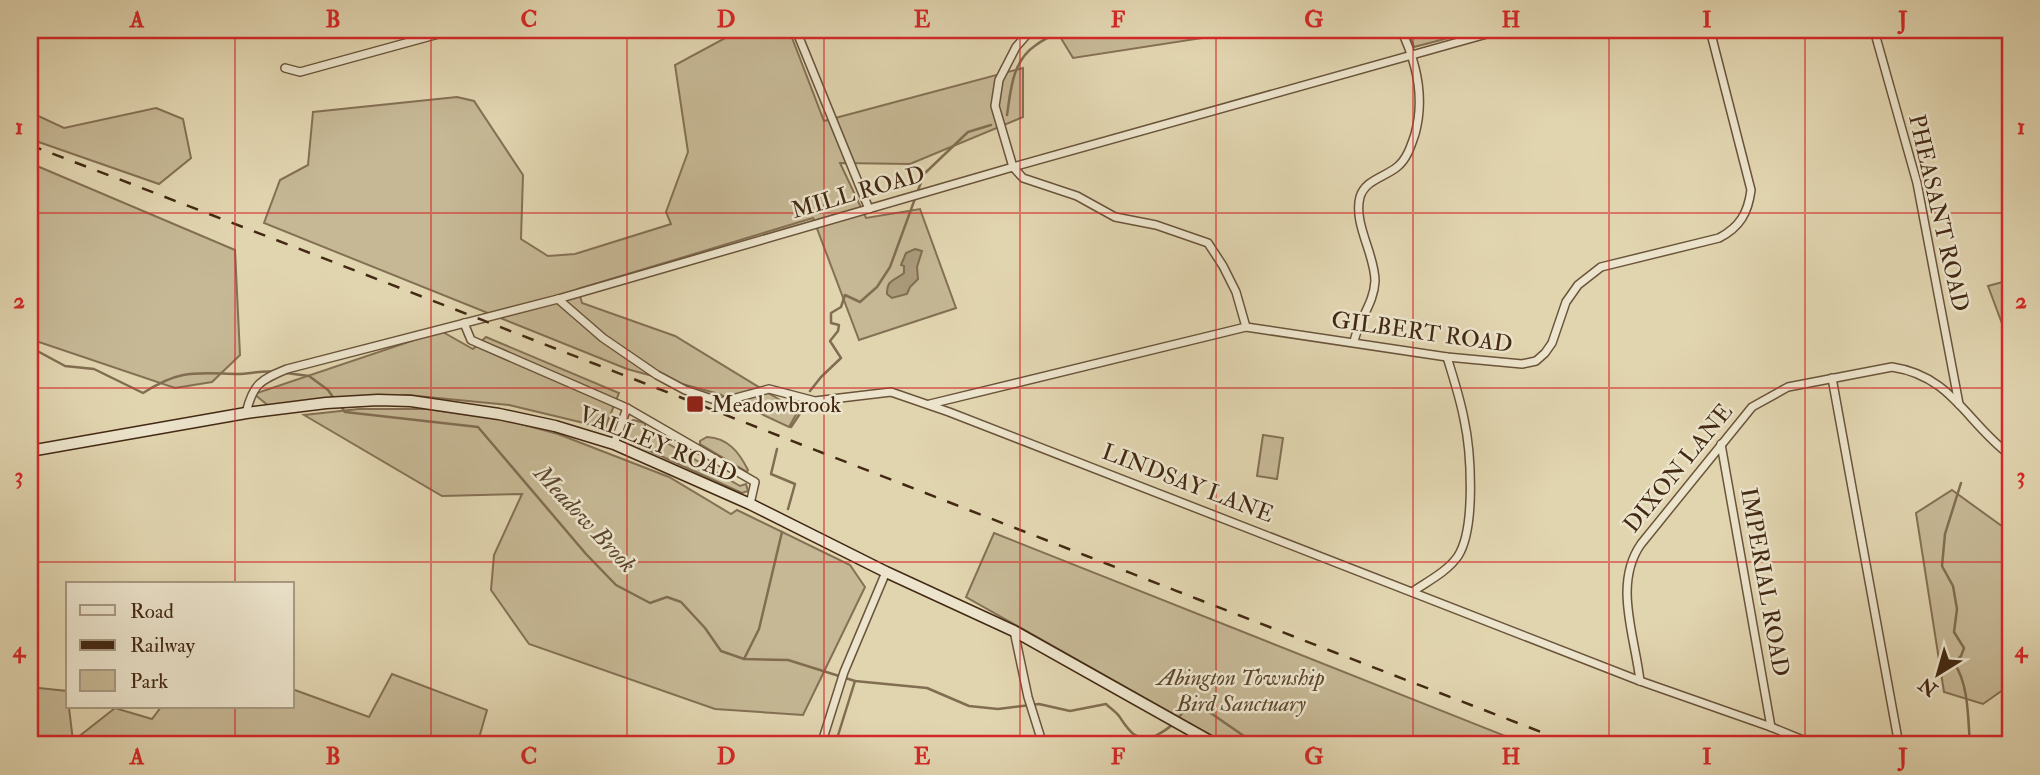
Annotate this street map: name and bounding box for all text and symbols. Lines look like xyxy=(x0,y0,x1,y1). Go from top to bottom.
text: A xyxy=(129,5,145,34)
text: B xyxy=(325,5,341,34)
text: C xyxy=(521,5,537,34)
text: D xyxy=(717,5,735,34)
text: E xyxy=(914,5,931,34)
text: F xyxy=(1111,5,1126,34)
text: G xyxy=(1304,5,1324,34)
text: H xyxy=(1502,5,1521,34)
text: I xyxy=(1702,5,1712,34)
text: J xyxy=(1897,5,1908,35)
text: 1 xyxy=(15,112,23,141)
street label: PHEASANT ROAD xyxy=(1902,112,1976,314)
text: 1 xyxy=(2017,112,2025,141)
street label: MILL ROAD xyxy=(788,159,928,225)
text: 2 xyxy=(13,286,25,315)
text: 2 xyxy=(2015,286,2027,315)
street label: GILBERT ROAD xyxy=(1330,305,1514,359)
place label: Meadowbrook xyxy=(711,390,841,419)
marker: Meadowbrook xyxy=(685,394,705,414)
street label: DIXON LANE xyxy=(1617,398,1739,538)
street label: VALLEY ROAD xyxy=(575,399,741,489)
street label: LINDSAY LANE xyxy=(1098,437,1278,529)
water label: Meadow Brook xyxy=(526,457,643,579)
text: 3 xyxy=(15,461,23,490)
text: 3 xyxy=(2017,461,2025,490)
street label: IMPERIAL ROAD xyxy=(1734,485,1796,679)
legend xyxy=(66,582,294,708)
text: Road xyxy=(130,598,175,625)
text: Railway xyxy=(130,632,196,659)
text: 4 xyxy=(12,635,27,664)
text: 4 xyxy=(2014,635,2029,664)
north arrow xyxy=(1904,638,1974,708)
park label: Abington Township Bird Sanctuary xyxy=(1154,663,1325,718)
text: Park xyxy=(130,668,168,695)
text: N xyxy=(1914,671,1943,702)
text: A xyxy=(129,742,145,771)
text: B xyxy=(325,742,341,771)
text: C xyxy=(521,742,537,771)
text: D xyxy=(717,742,735,771)
text: E xyxy=(914,742,931,771)
text: F xyxy=(1111,742,1126,771)
text: G xyxy=(1304,742,1324,771)
text: H xyxy=(1502,742,1521,771)
text: I xyxy=(1702,742,1712,771)
text: J xyxy=(1897,742,1908,772)

